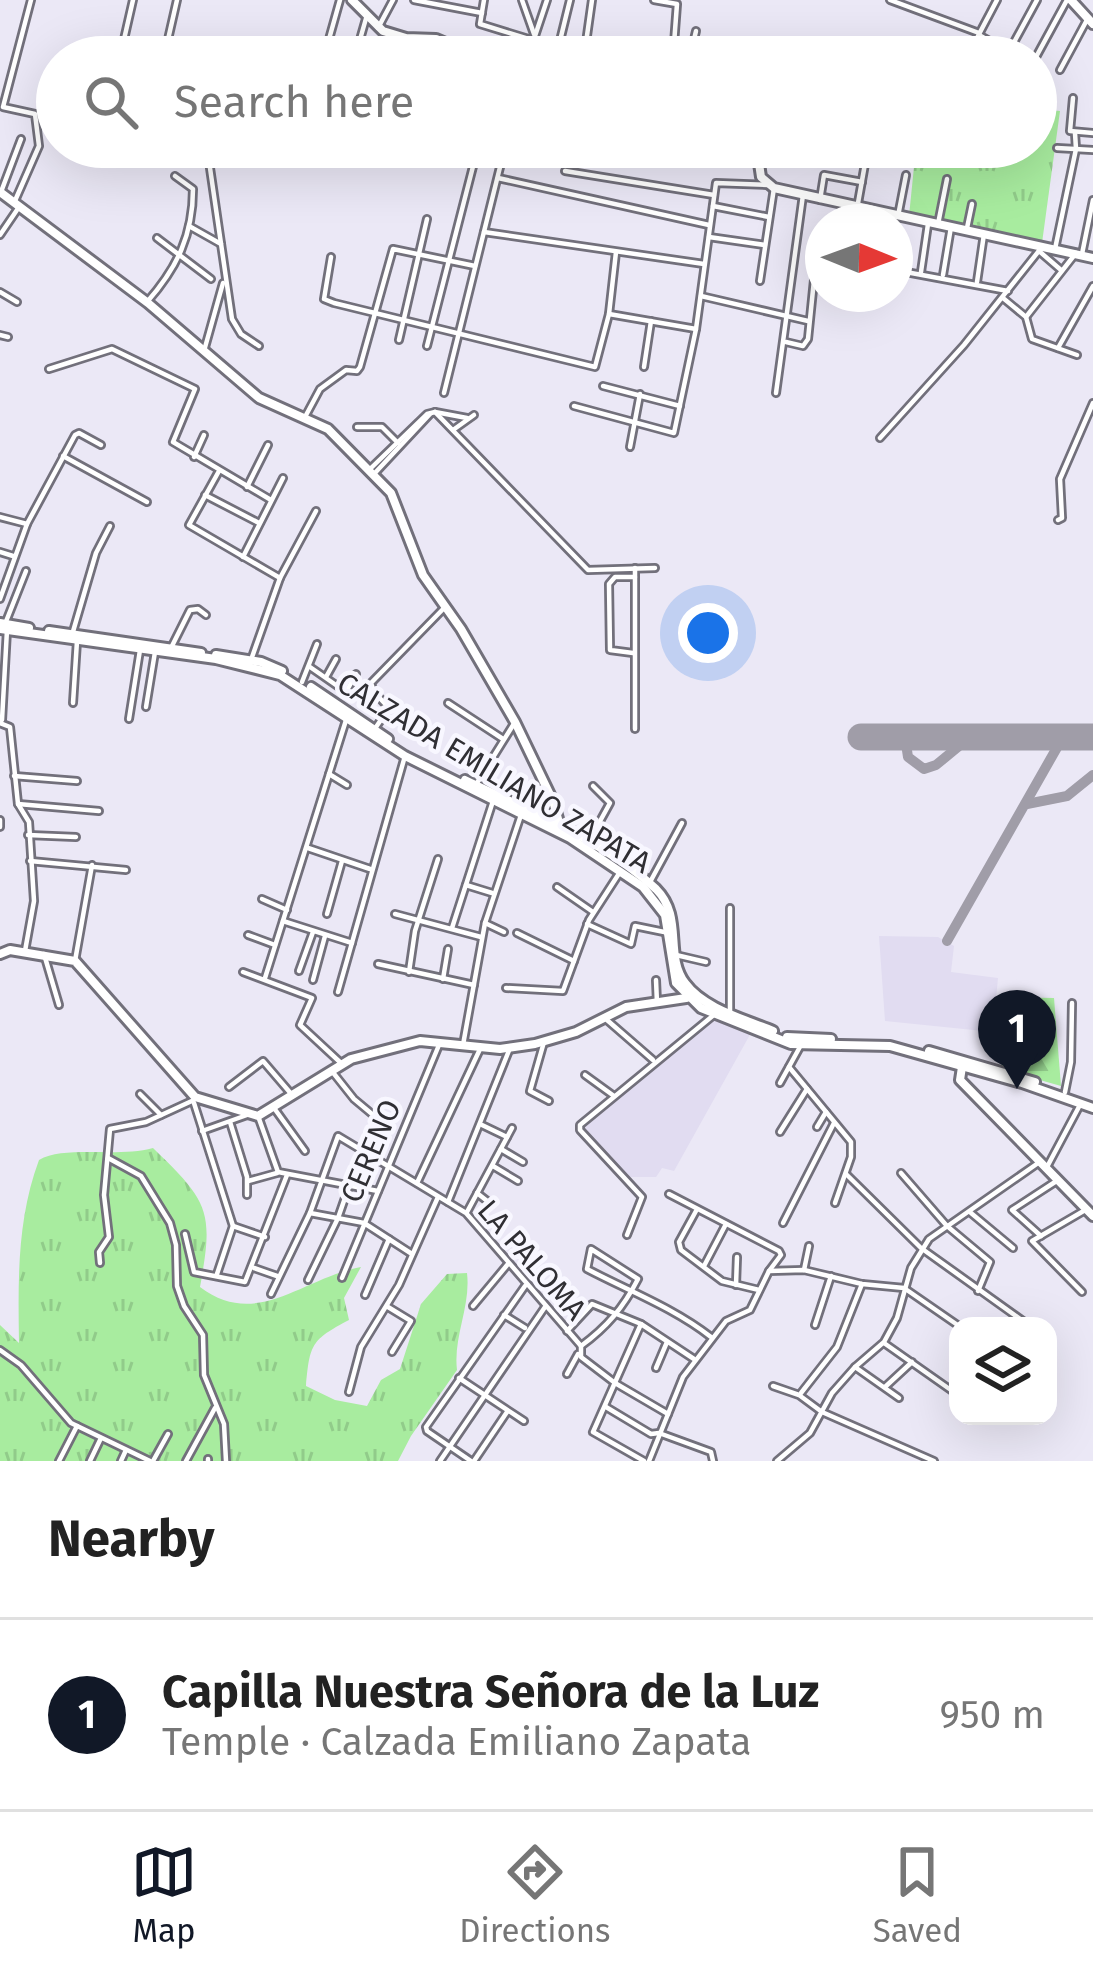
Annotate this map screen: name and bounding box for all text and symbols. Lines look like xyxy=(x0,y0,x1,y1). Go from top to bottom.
search box xyxy=(36,36,1057,168)
icon: search xyxy=(78,69,144,135)
text: Search here xyxy=(174,75,414,129)
north arrow xyxy=(805,204,913,312)
your location xyxy=(678,603,738,663)
street label: CALZADA EMILIANO ZAPATA xyxy=(331,665,658,881)
pin: 1 xyxy=(978,990,1056,1089)
street label: CERENO xyxy=(333,1094,409,1208)
street label: LA PALOMA xyxy=(470,1193,595,1328)
map controls xyxy=(949,1317,1057,1425)
button: layers xyxy=(949,1317,1057,1425)
text: Nearby xyxy=(48,1508,214,1570)
text: Capilla Nuestra Señora de la Luz xyxy=(162,1665,819,1719)
text: 1 xyxy=(78,1692,96,1738)
text: 950 m xyxy=(939,1692,1045,1738)
text: Temple · Calzada Emiliano Zapata xyxy=(162,1719,752,1765)
tab: Map xyxy=(131,1839,197,1951)
tab: Directions xyxy=(459,1839,611,1951)
tab: Saved xyxy=(873,1839,962,1951)

